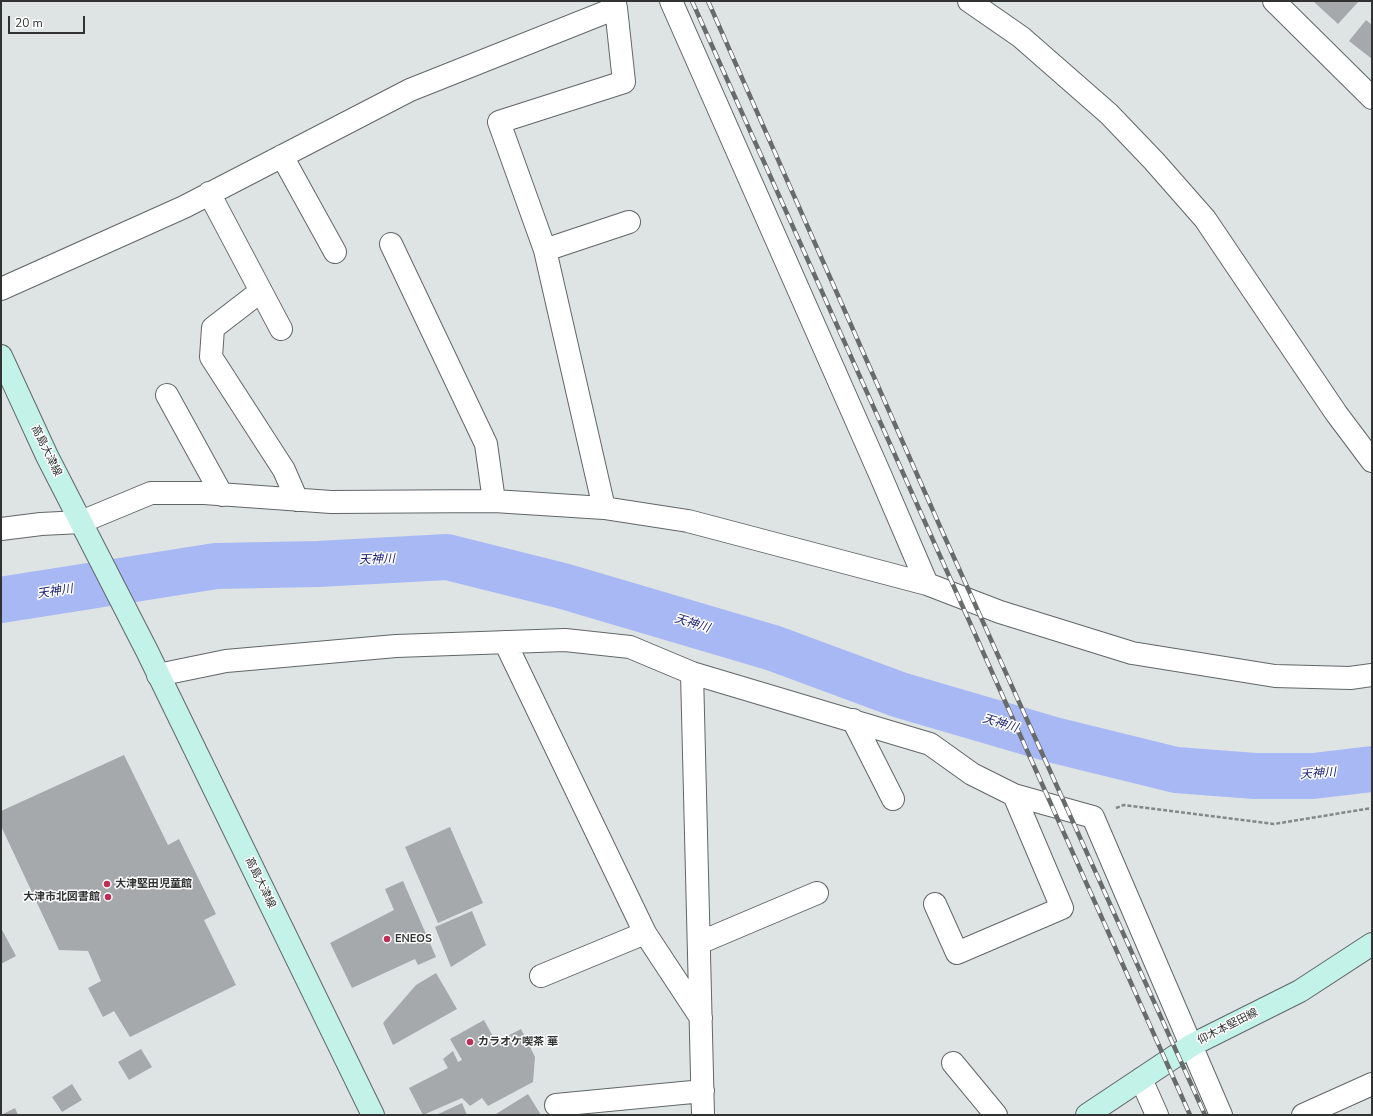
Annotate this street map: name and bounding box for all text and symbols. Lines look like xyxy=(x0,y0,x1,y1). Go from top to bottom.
scale bar xyxy=(10,8,87,34)
text: 20 m xyxy=(15,15,43,31)
street label: 高島大津線 xyxy=(28,423,64,479)
water label: 天神川 xyxy=(359,552,395,568)
water label: 天神川 xyxy=(36,582,74,602)
water label: 天神川 xyxy=(673,612,711,636)
water label: 天神川 xyxy=(981,712,1019,736)
water label: 天神川 xyxy=(1300,766,1336,782)
street label: 高島大津線 xyxy=(242,855,278,911)
place label: 大津堅田児童館 xyxy=(115,877,192,891)
marker: 大津堅田児童館 xyxy=(102,879,112,889)
place label: 大津市北図書館 xyxy=(23,890,100,904)
marker: 大津市北図書館 xyxy=(103,892,113,902)
place label: ENEOS xyxy=(395,932,432,946)
marker: ENEOS xyxy=(382,934,392,944)
street label: 仰木本堅田線 xyxy=(1196,1006,1260,1048)
place label: カラオケ喫茶 華 xyxy=(478,1035,558,1049)
marker: カラオケ喫茶 華 xyxy=(465,1037,475,1047)

